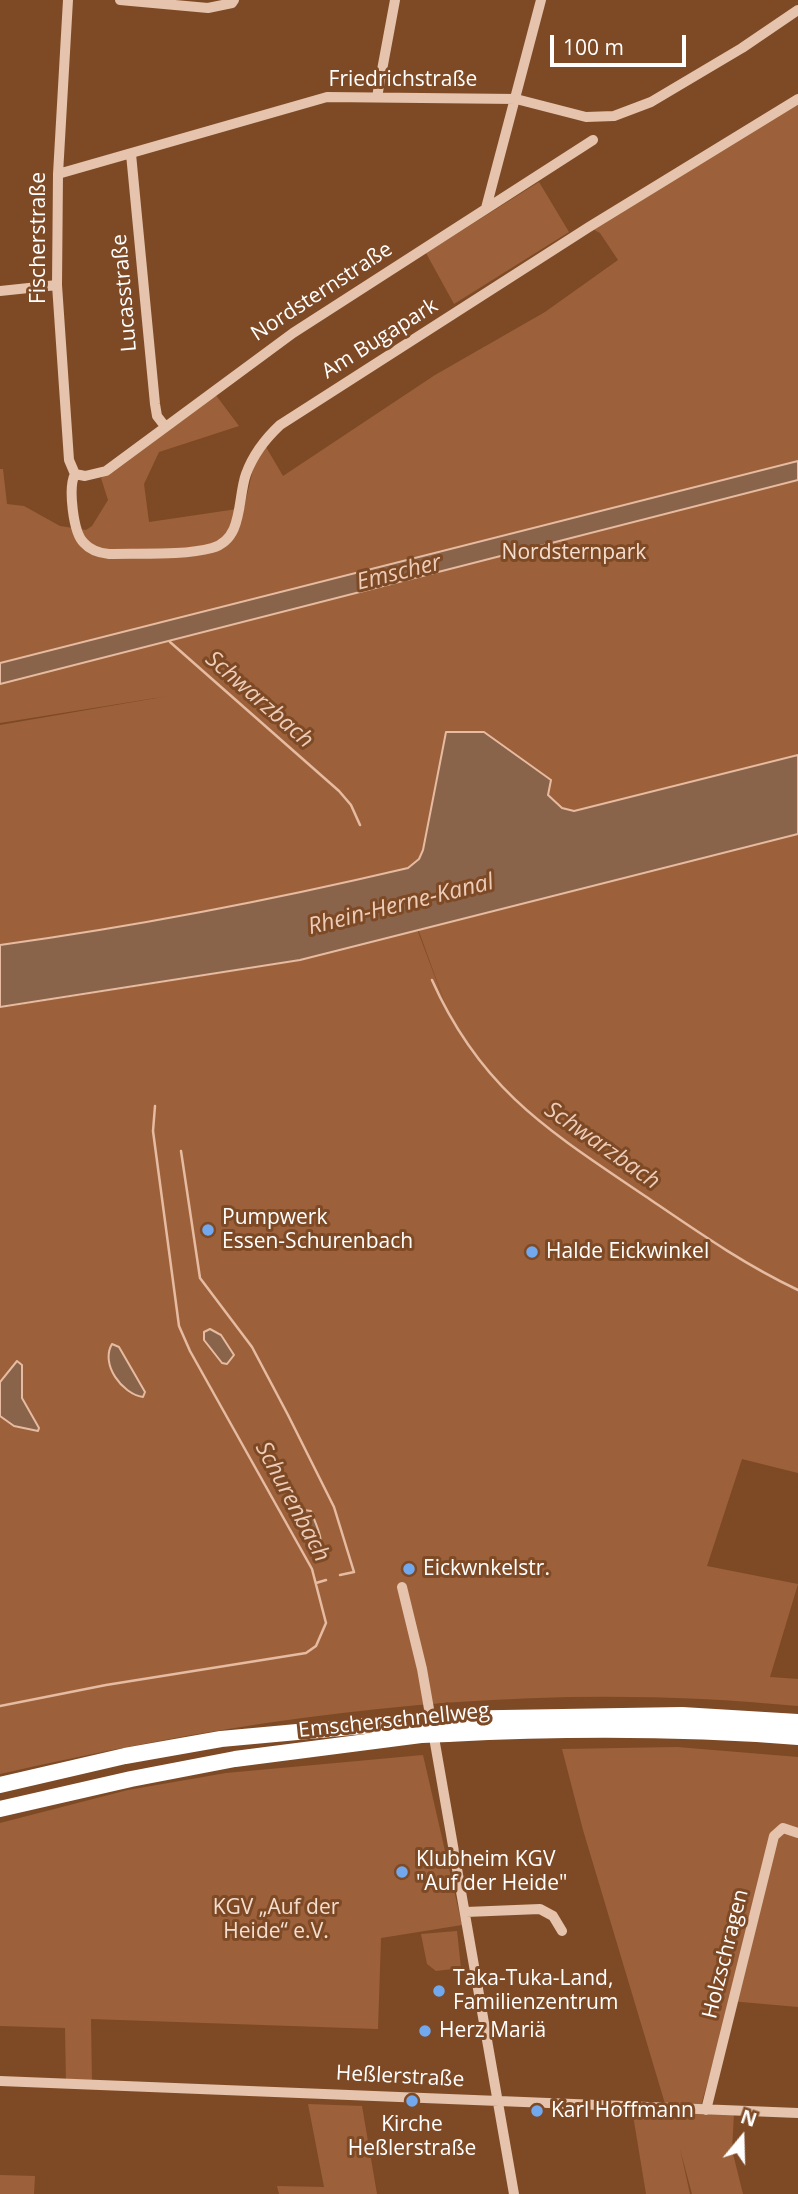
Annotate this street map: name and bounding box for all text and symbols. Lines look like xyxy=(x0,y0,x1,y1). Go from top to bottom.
scale bar xyxy=(553,21,690,65)
text: 100 m xyxy=(563,33,624,61)
street label: Friedrichstraße xyxy=(329,67,477,93)
street label: Fischerstraße xyxy=(26,172,52,304)
street label: Lucasstraße xyxy=(107,233,143,353)
street label: Nordsternstraße xyxy=(247,237,397,347)
street label: Am Bugapark xyxy=(317,293,443,385)
park label: Nordsternpark xyxy=(502,540,646,566)
water label: Emscher xyxy=(354,549,444,597)
water label: Schwarzbach xyxy=(199,646,319,754)
water label: Rhein-Herne-Kanal xyxy=(305,869,497,941)
water label: Schwarzbach xyxy=(539,1096,665,1196)
place label: Pumpwerk Essen-Schurenbach xyxy=(222,1205,413,1255)
marker: Pumpwerk Essen-Schurenbach xyxy=(200,1222,216,1238)
place label: Halde Eickwinkel xyxy=(546,1239,709,1265)
marker: Halde Eickwinkel xyxy=(524,1244,540,1260)
water label: Schurenbach xyxy=(249,1437,335,1567)
place label: Eickwnkelstr. xyxy=(423,1556,550,1582)
marker: Eickwnkelstr. xyxy=(401,1561,417,1577)
street label: Emscherschnellweg xyxy=(297,1698,491,1744)
place label: Klubheim KGV "Auf der Heide" xyxy=(416,1847,567,1897)
marker: Klubheim KGV "Auf der Heide" xyxy=(394,1864,410,1880)
street label: Holzschragen xyxy=(698,1887,754,2021)
park label: KGV „Auf der Heide“ e.V. xyxy=(213,1895,339,1945)
place label: Taka-Tuka-Land, Familienzentrum xyxy=(453,1966,618,2016)
marker: Taka-Tuka-Land, Familienzentrum xyxy=(431,1983,447,1999)
place label: Herz Mariä xyxy=(439,2018,546,2044)
marker: Herz Mariä xyxy=(417,2023,433,2039)
street label: Heßlerstraße xyxy=(335,2061,465,2093)
marker: Kirche Heßlerstraße xyxy=(404,2093,420,2109)
place label: Karl Hoffmann xyxy=(551,2098,694,2124)
marker: Karl Hoffmann xyxy=(529,2103,545,2119)
north arrow xyxy=(707,2103,777,2173)
text: N xyxy=(737,2103,760,2133)
place label: Kirche Heßlerstraße xyxy=(348,2112,476,2162)

